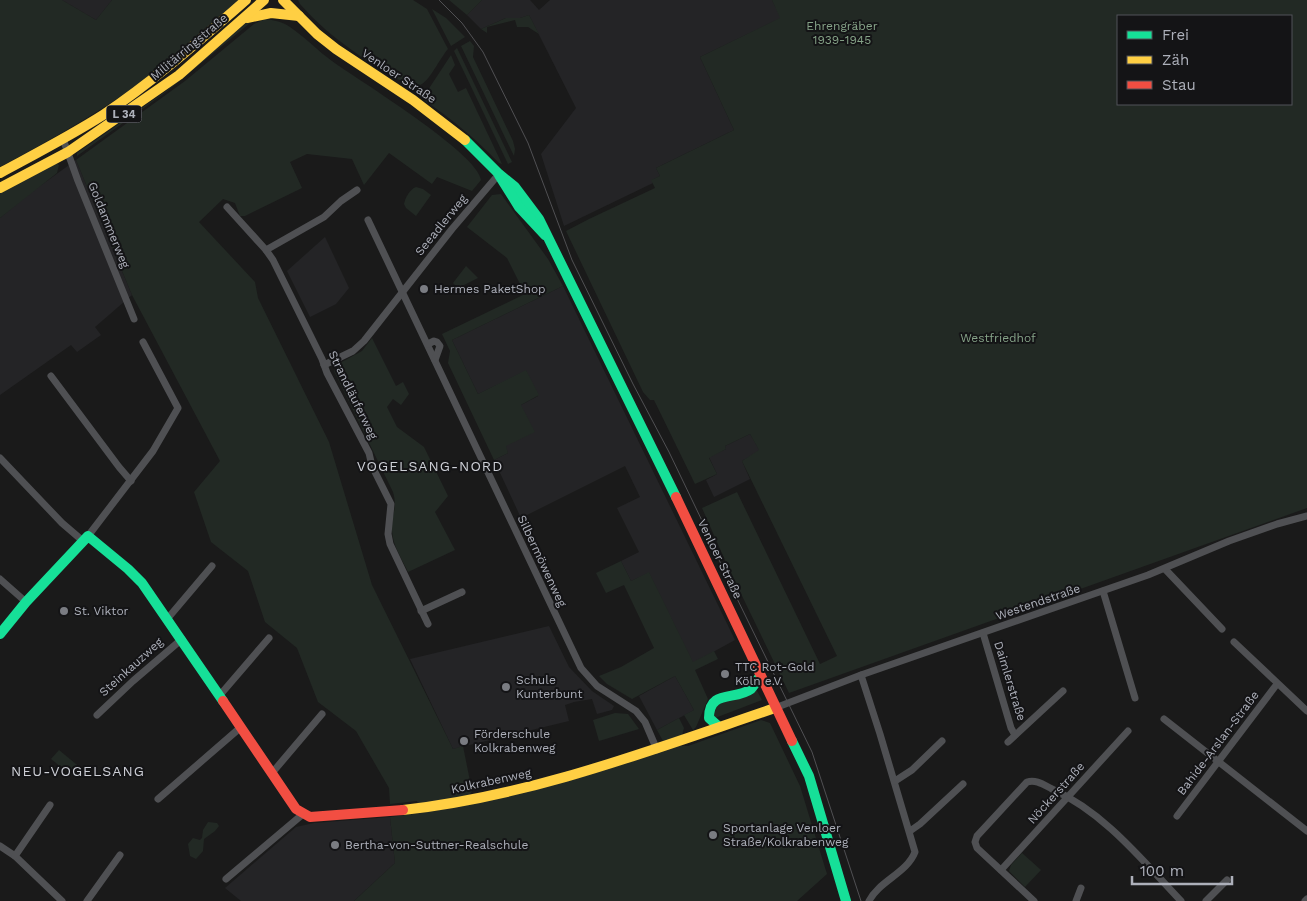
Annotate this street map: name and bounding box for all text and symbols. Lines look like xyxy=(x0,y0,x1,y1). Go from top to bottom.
street label: Militärringstraße xyxy=(148,11,230,83)
legend xyxy=(1117,15,1292,105)
park label: Ehrengräber 1939-1945 xyxy=(806,19,878,47)
text: Frei xyxy=(1162,26,1189,44)
street label: Venloer Straße xyxy=(359,46,439,106)
text: Zäh xyxy=(1162,51,1189,69)
text: Stau xyxy=(1162,76,1196,94)
road number: L 34 xyxy=(106,106,142,122)
street label: Goldammerweg xyxy=(85,180,133,271)
street label: Seeadlerweg xyxy=(412,191,470,258)
place label: Hermes PaketShop xyxy=(434,282,546,296)
marker: Hermes PaketShop xyxy=(418,283,430,295)
park label: Westfriedhof xyxy=(960,331,1036,345)
street label: Strandläuferweg xyxy=(326,349,381,442)
district label: VOGELSANG-NORD xyxy=(357,458,503,474)
street label: Silbermöwenweg xyxy=(515,513,570,610)
street label: Venloer Straße xyxy=(695,517,745,601)
street label: Westendstraße xyxy=(994,581,1082,623)
place label: St. Viktor xyxy=(74,604,129,618)
marker: St. Viktor xyxy=(58,605,70,617)
street label: Steinkauzweg xyxy=(96,634,166,699)
street label: Daimlerstraße xyxy=(991,639,1029,723)
place label: TTC Rot-Gold Köln e.V. xyxy=(735,660,815,688)
marker: TTC Rot-Gold Köln e.V. xyxy=(719,668,731,680)
place label: Schule Kunterbunt xyxy=(516,673,582,701)
marker: Schule Kunterbunt xyxy=(500,681,512,693)
street label: Bahide-Arslan-Straße xyxy=(1174,688,1262,798)
place label: Förderschule Kolkrabenweg xyxy=(474,727,556,755)
marker: Förderschule Kolkrabenweg xyxy=(458,735,470,747)
street label: Nöckerstraße xyxy=(1025,759,1087,827)
district label: NEU-VOGELSANG xyxy=(11,763,145,779)
street label: Kolkrabenweg xyxy=(450,766,533,796)
place label: Sportanlage Venloer Straße/Kolkrabenweg xyxy=(723,821,849,849)
marker: Sportanlage Venloer Straße/Kolkrabenweg xyxy=(707,829,719,841)
place label: Bertha-von-Suttner-Realschule xyxy=(345,838,528,852)
marker: Bertha-von-Suttner-Realschule xyxy=(329,839,341,851)
scale bar xyxy=(1132,854,1232,886)
text: 100 m xyxy=(1140,862,1184,880)

